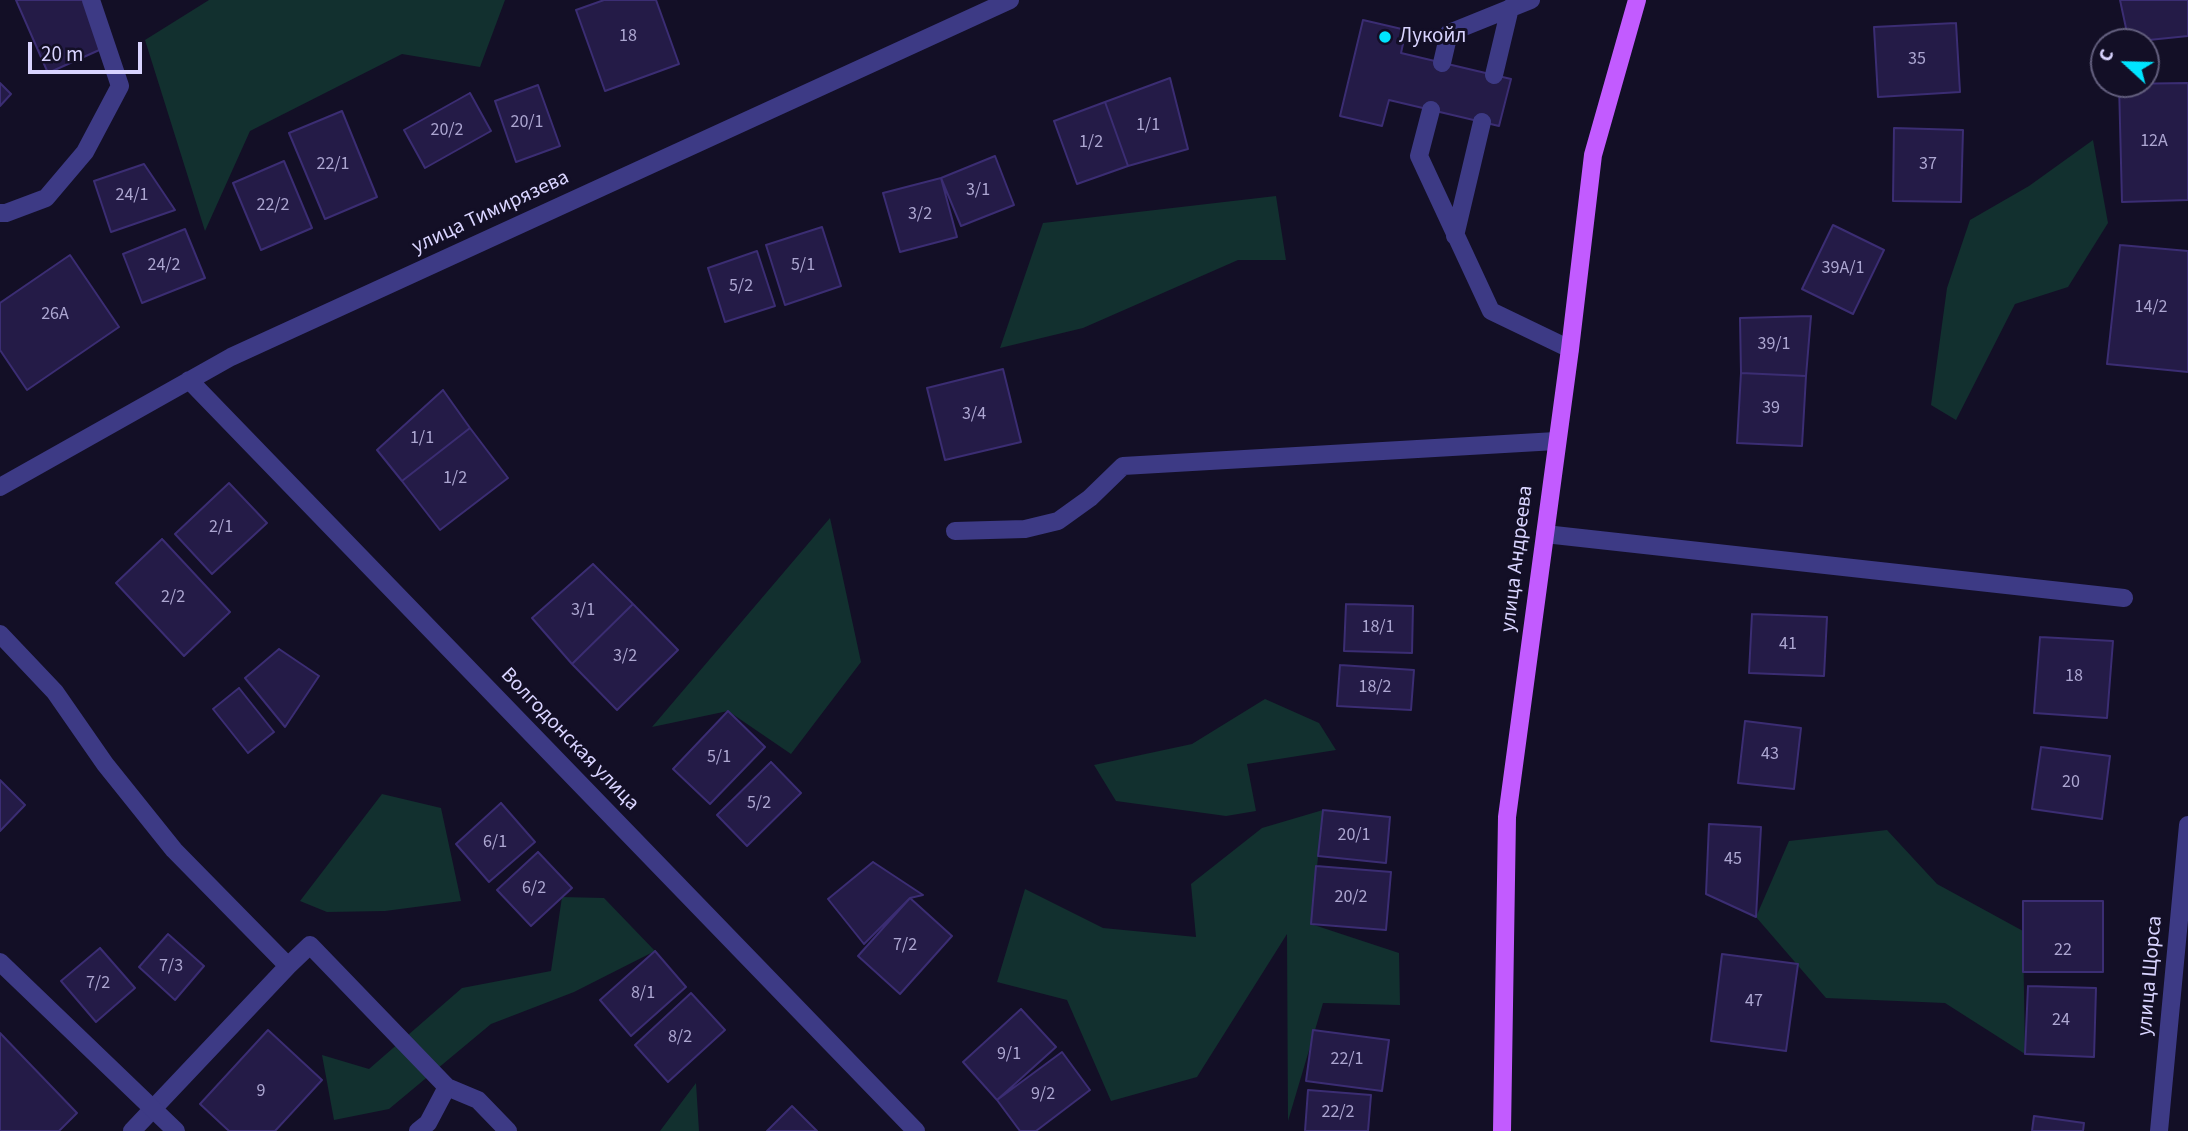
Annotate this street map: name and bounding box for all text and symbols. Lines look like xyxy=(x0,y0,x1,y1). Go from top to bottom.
place label: Лукойл xyxy=(1399,24,1466,50)
house number: 18 xyxy=(619,26,637,48)
scale bar xyxy=(32,28,145,72)
north arrow xyxy=(2090,28,2160,98)
marker: Лукойл xyxy=(1377,29,1393,45)
text: 20 m xyxy=(41,39,83,69)
text: С xyxy=(2092,46,2122,66)
house number: 35 xyxy=(1908,49,1926,71)
house number: 20/1 xyxy=(510,112,544,134)
house number: 1/1 xyxy=(1136,115,1160,137)
house number: 20/2 xyxy=(430,120,464,142)
house number: 12А xyxy=(2140,131,2168,153)
house number: 1/2 xyxy=(1079,132,1103,154)
house number: 22/1 xyxy=(316,154,350,176)
house number: 37 xyxy=(1919,154,1937,176)
street label: улица Тимирязева xyxy=(409,166,573,260)
house number: 3/1 xyxy=(966,180,990,202)
house number: 24/1 xyxy=(115,185,149,207)
house number: 22/2 xyxy=(256,195,290,217)
house number: 3/2 xyxy=(908,204,932,226)
house number: 24/2 xyxy=(147,255,181,277)
house number: 5/1 xyxy=(791,255,815,277)
house number: 39А/1 xyxy=(1822,258,1864,280)
house number: 5/2 xyxy=(729,276,753,298)
house number: 14/2 xyxy=(2134,297,2168,319)
house number: 26А xyxy=(41,304,69,326)
house number: 39/1 xyxy=(1757,334,1791,356)
house number: 39 xyxy=(1762,398,1780,420)
house number: 3/4 xyxy=(962,404,986,426)
house number: 1/1 xyxy=(410,428,434,450)
house number: 1/2 xyxy=(443,468,467,490)
street label: улица Андреева xyxy=(1496,484,1540,634)
house number: 2/1 xyxy=(209,517,233,539)
house number: 2/2 xyxy=(161,587,185,609)
house number: 3/1 xyxy=(571,600,595,622)
house number: 18/1 xyxy=(1361,617,1395,639)
house number: 41 xyxy=(1779,634,1797,656)
house number: 3/2 xyxy=(613,646,637,668)
street label: Волгодонская улица xyxy=(494,663,644,817)
house number: 18 xyxy=(2065,666,2083,688)
house number: 18/2 xyxy=(1358,677,1392,699)
house number: 43 xyxy=(1761,744,1779,766)
house number: 5/1 xyxy=(707,747,731,769)
house number: 20 xyxy=(2062,772,2080,794)
house number: 5/2 xyxy=(747,793,771,815)
house number: 20/1 xyxy=(1337,825,1371,847)
house number: 6/1 xyxy=(483,832,507,854)
house number: 45 xyxy=(1724,849,1742,871)
house number: 6/2 xyxy=(522,878,546,900)
house number: 20/2 xyxy=(1334,887,1368,909)
street label: улица Щорса xyxy=(2133,915,2169,1037)
house number: 7/2 xyxy=(893,935,917,957)
house number: 22 xyxy=(2054,940,2072,962)
house number: 7/3 xyxy=(159,956,183,978)
house number: 7/2 xyxy=(86,973,110,995)
house number: 8/1 xyxy=(631,983,655,1005)
house number: 47 xyxy=(1745,991,1763,1013)
house number: 24 xyxy=(2052,1010,2070,1032)
house number: 8/2 xyxy=(668,1027,692,1049)
house number: 9/1 xyxy=(997,1044,1021,1066)
house number: 22/1 xyxy=(1330,1049,1364,1071)
house number: 9 xyxy=(257,1081,265,1103)
house number: 9/2 xyxy=(1031,1084,1055,1106)
house number: 22/2 xyxy=(1321,1102,1355,1124)

